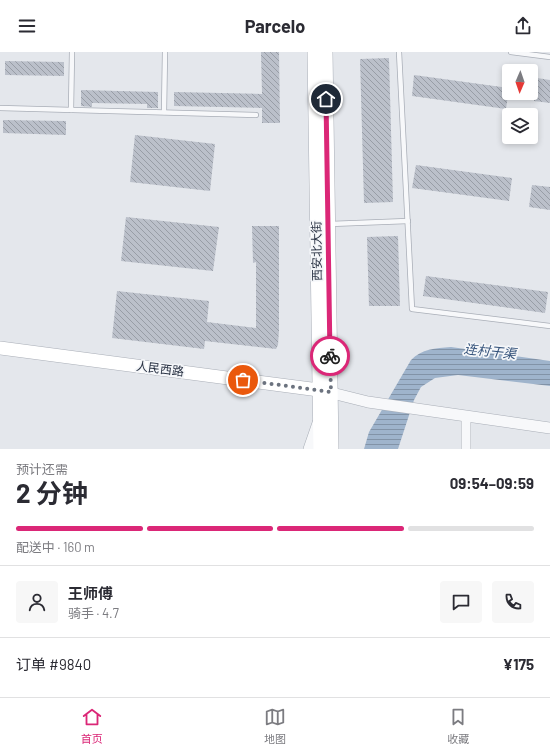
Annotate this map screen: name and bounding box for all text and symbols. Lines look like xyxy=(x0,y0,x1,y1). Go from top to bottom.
icon: menu xyxy=(16,15,38,37)
text: Parcelo xyxy=(245,15,305,37)
icon: share xyxy=(512,15,534,37)
north arrow xyxy=(502,64,538,100)
map controls xyxy=(502,64,538,144)
pin xyxy=(309,82,343,116)
icon: home xyxy=(315,88,337,110)
button: layers xyxy=(502,108,538,144)
street label: 西安北大街 xyxy=(308,221,324,281)
courier xyxy=(310,336,350,376)
water label: 连村干渠 xyxy=(463,340,519,362)
icon: bike xyxy=(319,345,341,367)
street label: 人民西路 xyxy=(135,358,185,378)
pin xyxy=(226,363,260,397)
icon: bag xyxy=(232,369,254,391)
text: 预计还需 xyxy=(16,461,68,477)
text: 09:54–09:59 xyxy=(450,474,534,492)
text: 2 分钟 xyxy=(16,477,88,508)
text: 配送中 · 160 m xyxy=(16,539,95,555)
button: person xyxy=(16,581,58,623)
button: chat xyxy=(440,581,482,623)
button: phone xyxy=(492,581,534,623)
text: 王师傅 xyxy=(68,584,113,602)
text: 骑手 · 4.7 xyxy=(68,605,119,621)
text: 订单 #9840 xyxy=(16,655,91,673)
text: ¥175 xyxy=(503,655,534,673)
tab: 首页 xyxy=(81,706,103,746)
tab: 地图 xyxy=(264,706,286,746)
tab: 收藏 xyxy=(447,706,469,746)

